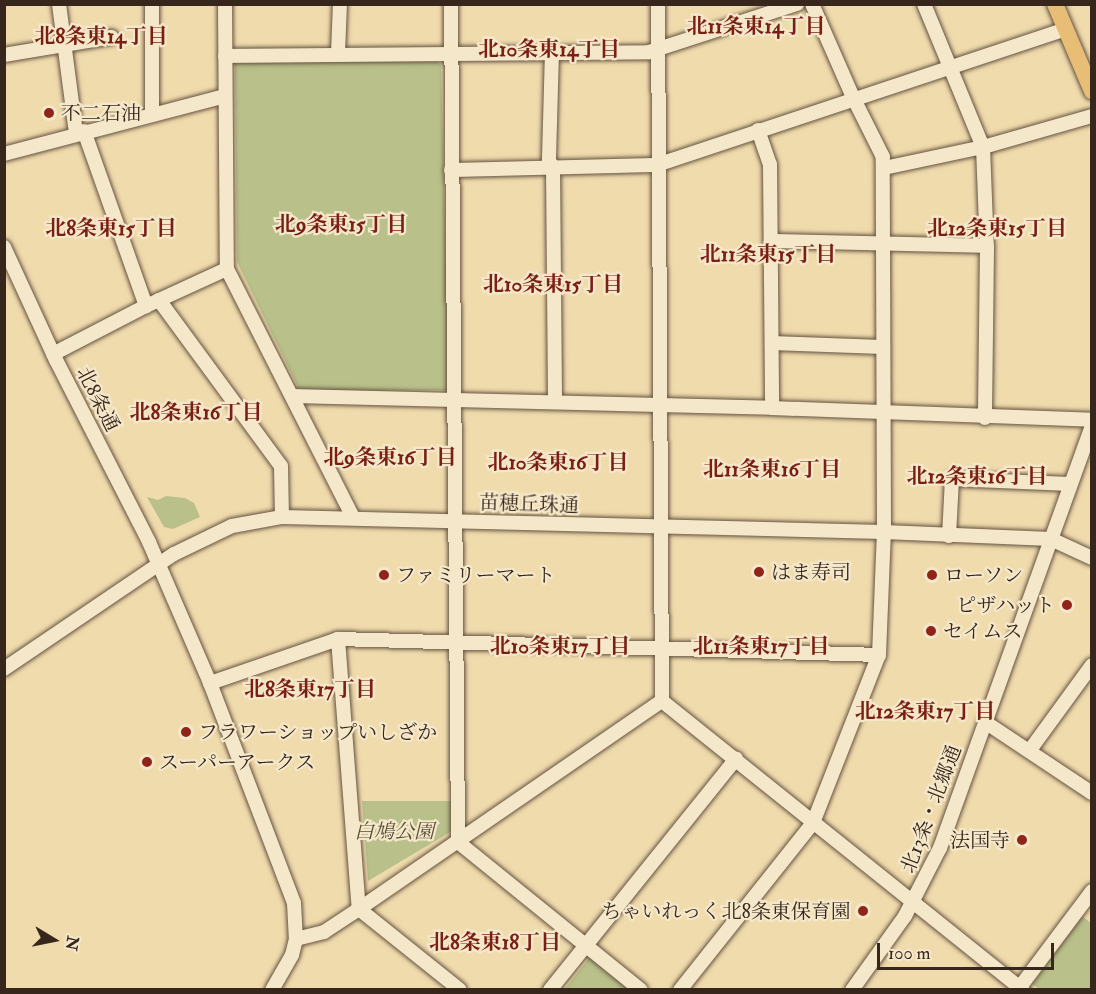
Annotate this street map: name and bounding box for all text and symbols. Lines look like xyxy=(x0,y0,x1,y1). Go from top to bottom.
district label: 北11条東14丁目 xyxy=(687,14,825,40)
district label: 北8条東14丁目 xyxy=(34,24,168,50)
district label: 北10条東14丁目 xyxy=(478,37,620,63)
place label: 不二石油 xyxy=(61,101,141,125)
marker: 不二石油 xyxy=(42,106,56,120)
district label: 北9条東15丁目 xyxy=(275,212,407,238)
district label: 北8条東15丁目 xyxy=(45,216,177,242)
district label: 北12条東15丁目 xyxy=(927,216,1067,242)
district label: 北11条東15丁目 xyxy=(700,242,836,268)
district label: 北10条東15丁目 xyxy=(483,272,623,298)
street label: 北8条通 xyxy=(72,363,124,435)
district label: 北8条東16丁目 xyxy=(130,400,262,426)
district label: 北9条東16丁目 xyxy=(323,445,457,471)
district label: 北10条東16丁目 xyxy=(487,450,629,476)
district label: 北11条東16丁目 xyxy=(703,457,841,483)
district label: 北12条東16丁目 xyxy=(906,464,1048,490)
street label: 苗穂丘珠通 xyxy=(479,490,579,518)
place label: はま寿司 xyxy=(771,560,851,584)
place label: ファミリーマート xyxy=(396,563,556,587)
place label: ローソン xyxy=(944,563,1024,587)
marker: はま寿司 xyxy=(752,565,766,579)
marker: ファミリーマート xyxy=(377,568,391,582)
marker: ローソン xyxy=(925,568,939,582)
place label: ピザハット xyxy=(955,593,1055,617)
marker: ピザハット xyxy=(1060,598,1074,612)
place label: セイムス xyxy=(943,619,1023,643)
marker: セイムス xyxy=(924,624,938,638)
district label: 北10条東17丁目 xyxy=(490,634,630,660)
district label: 北11条東17丁目 xyxy=(692,634,830,660)
district label: 北8条東17丁目 xyxy=(244,677,376,703)
district label: 北12条東17丁目 xyxy=(855,699,995,725)
place label: フラワーショップいしざか xyxy=(198,720,438,744)
marker: フラワーショップいしざか xyxy=(179,725,193,739)
street label: 北13条・北郷通 xyxy=(896,742,966,876)
place label: スーパーアークス xyxy=(159,750,317,774)
marker: スーパーアークス xyxy=(140,755,154,769)
park label: 白鳩公園 xyxy=(354,819,434,843)
place label: 法国寺 xyxy=(950,828,1010,852)
marker: 法国寺 xyxy=(1015,833,1029,847)
place label: ちゃいれっく北8条東保育園 xyxy=(602,899,851,923)
marker: ちゃいれっく北8条東保育園 xyxy=(856,904,870,918)
north arrow xyxy=(24,910,84,970)
district label: 北8条東18丁目 xyxy=(429,930,561,956)
scale bar xyxy=(880,931,1057,969)
text: N xyxy=(61,934,83,952)
text: 100 m xyxy=(888,942,931,965)

